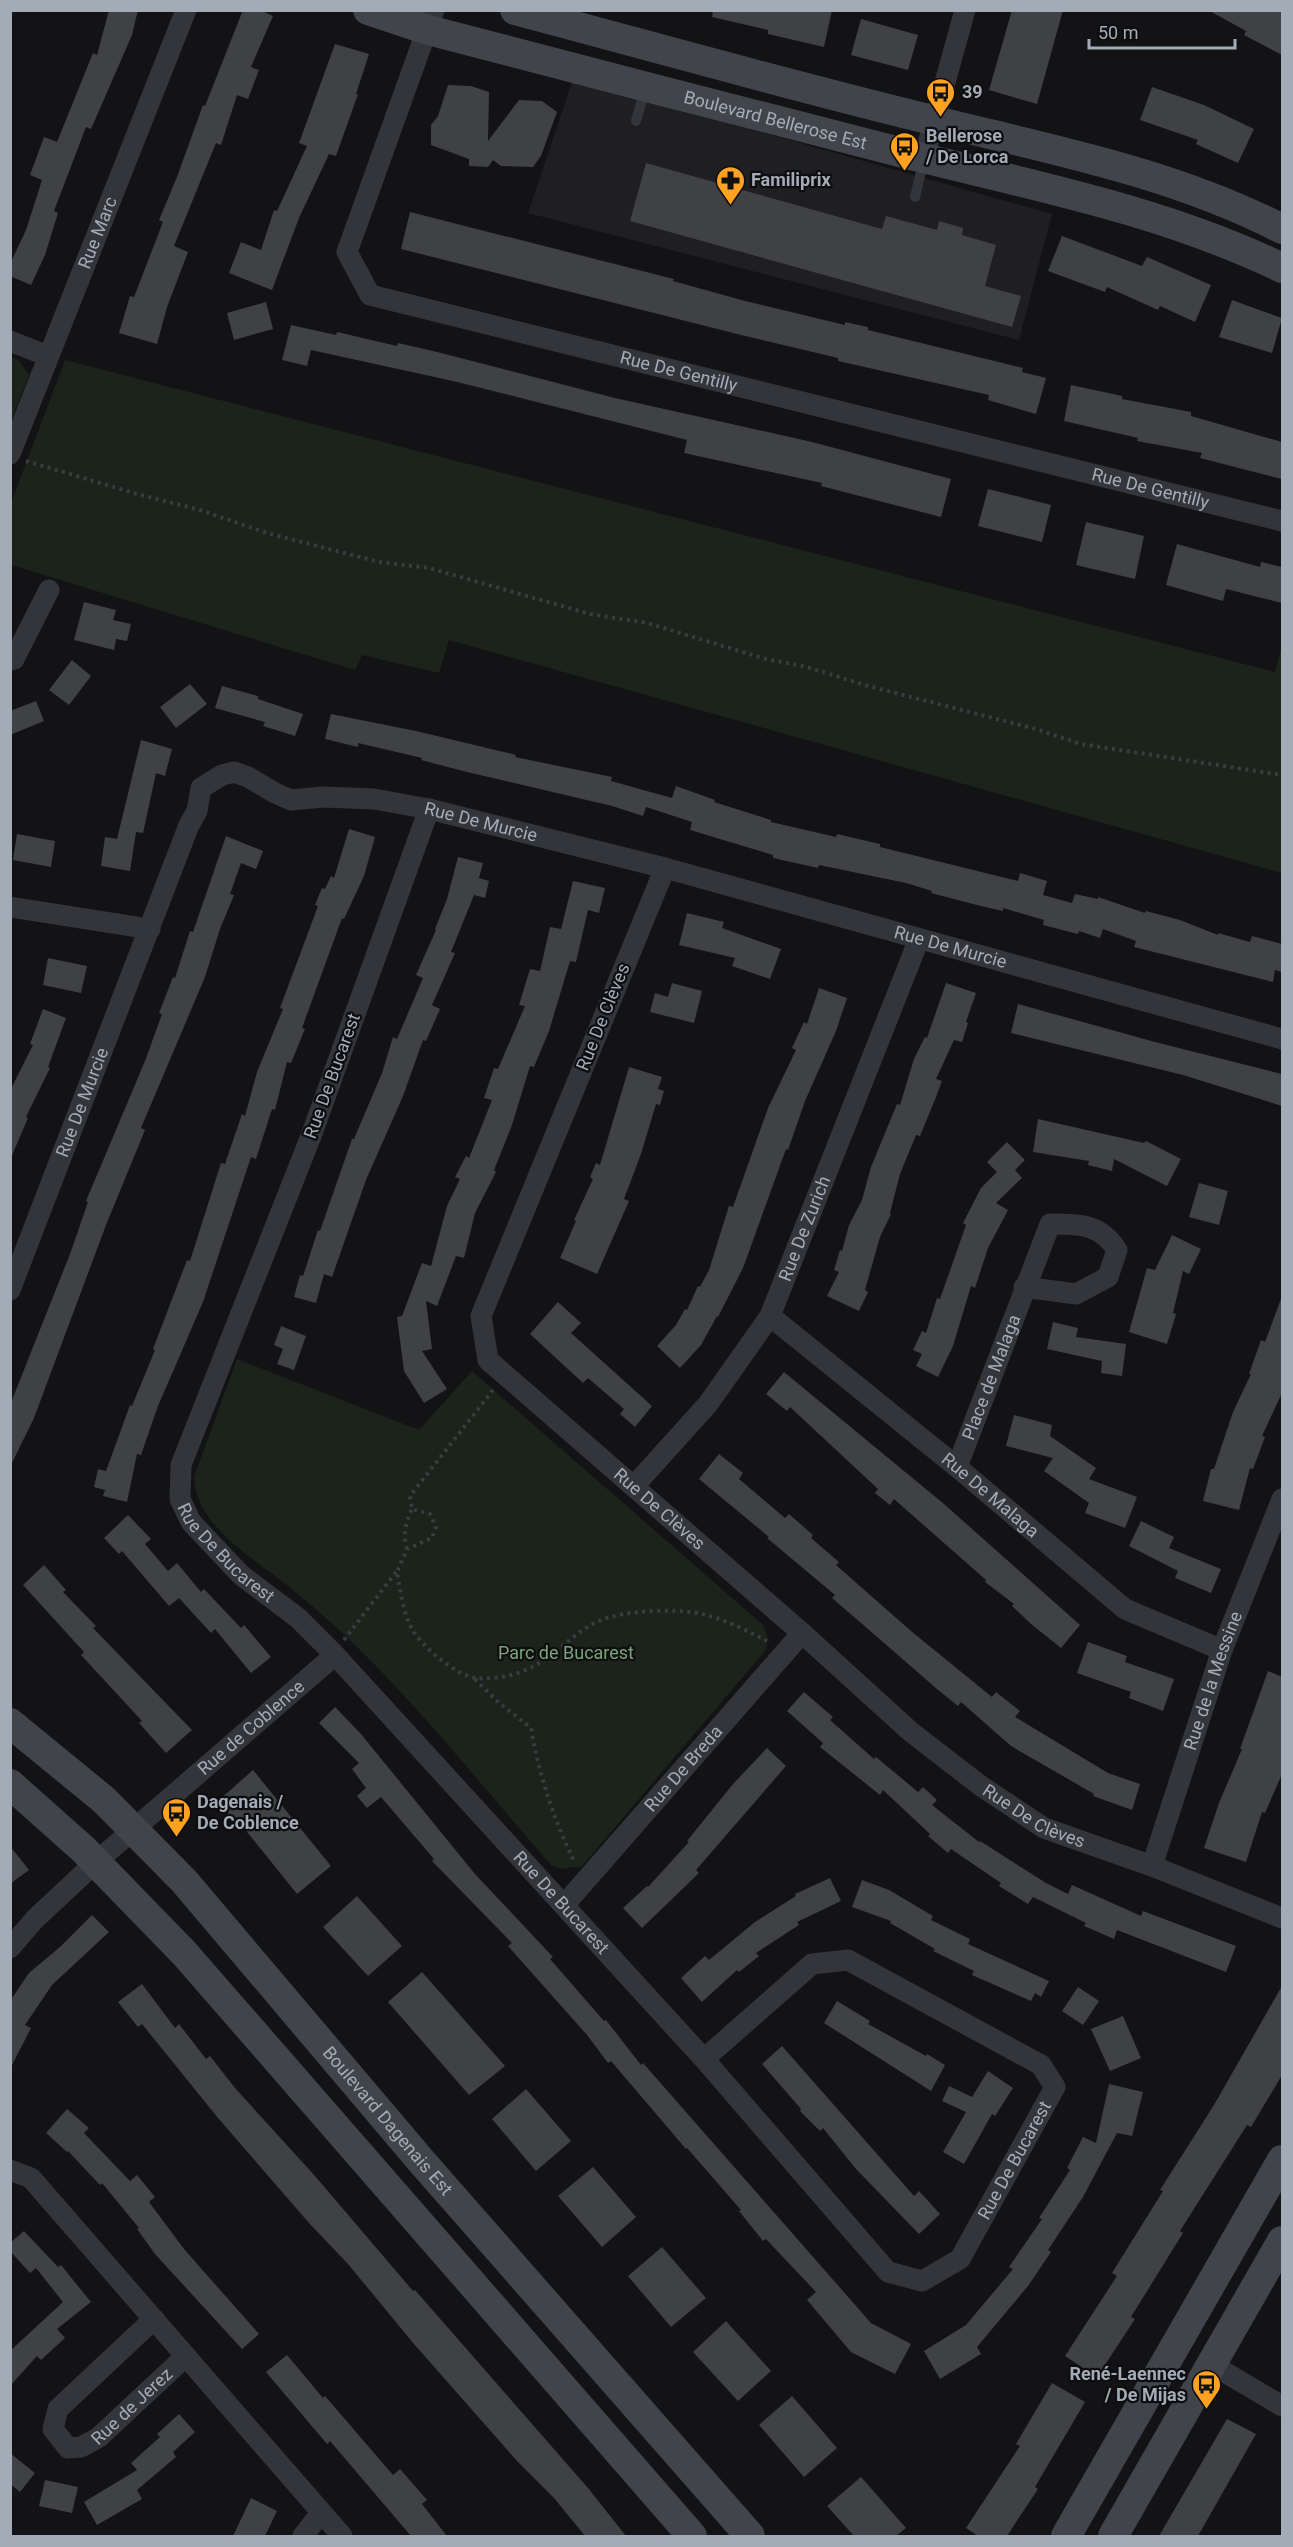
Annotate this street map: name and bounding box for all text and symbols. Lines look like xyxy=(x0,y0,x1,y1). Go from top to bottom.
scale bar xyxy=(1089,12,1234,50)
text: 50 m xyxy=(1098,22,1138,43)
bus stop icon: 39 xyxy=(925,76,957,118)
place label: 39 xyxy=(962,81,983,102)
street label: Boulevard Bellerose Est xyxy=(682,86,869,153)
place label: Bellerose / De Lorca xyxy=(925,125,1009,167)
bus stop icon: Bellerose / De Lorca xyxy=(889,130,921,172)
pharmacy icon: Familiprix xyxy=(714,164,746,206)
place label: Familiprix xyxy=(751,169,832,190)
street label: Rue Marc xyxy=(73,193,121,272)
street label: Rue De Gentilly xyxy=(618,346,740,396)
street label: Rue De Gentilly xyxy=(1090,463,1212,513)
street label: Rue De Murcie xyxy=(422,797,540,846)
street label: Rue De Murcie xyxy=(892,921,1009,972)
street label: Rue De Clèves xyxy=(571,960,634,1074)
street label: Rue De Bucarest xyxy=(299,1010,364,1141)
street label: Rue De Murcie xyxy=(51,1044,112,1160)
street label: Rue De Zurich xyxy=(774,1173,834,1284)
street label: Place de Malaga xyxy=(957,1311,1024,1443)
street label: Rue De Malaga xyxy=(938,1448,1043,1542)
street label: Rue De Clèves xyxy=(610,1463,710,1554)
street label: Rue De Bucarest xyxy=(173,1499,279,1607)
street label: Rue de la Messine xyxy=(1179,1608,1246,1753)
park label: Parc de Bucarest xyxy=(498,1642,634,1663)
street label: Rue de Coblence xyxy=(193,1675,308,1779)
street label: Rue De Breda xyxy=(640,1721,726,1816)
street label: Rue De Clèves xyxy=(979,1779,1088,1852)
place label: Dagenais / De Coblence xyxy=(197,1791,299,1833)
bus stop icon: Dagenais / De Coblence xyxy=(160,1796,192,1838)
street label: Rue De Bucarest xyxy=(509,1847,614,1958)
street label: Boulevard Dagenais Est xyxy=(319,2042,457,2199)
street label: Rue De Bucarest xyxy=(973,2097,1055,2223)
street label: Rue de Jerez xyxy=(87,2363,176,2449)
place label: René-Laennec / De Mijas xyxy=(1069,2363,1186,2405)
bus stop icon: René-Laennec / De Mijas xyxy=(1191,2368,1223,2410)

